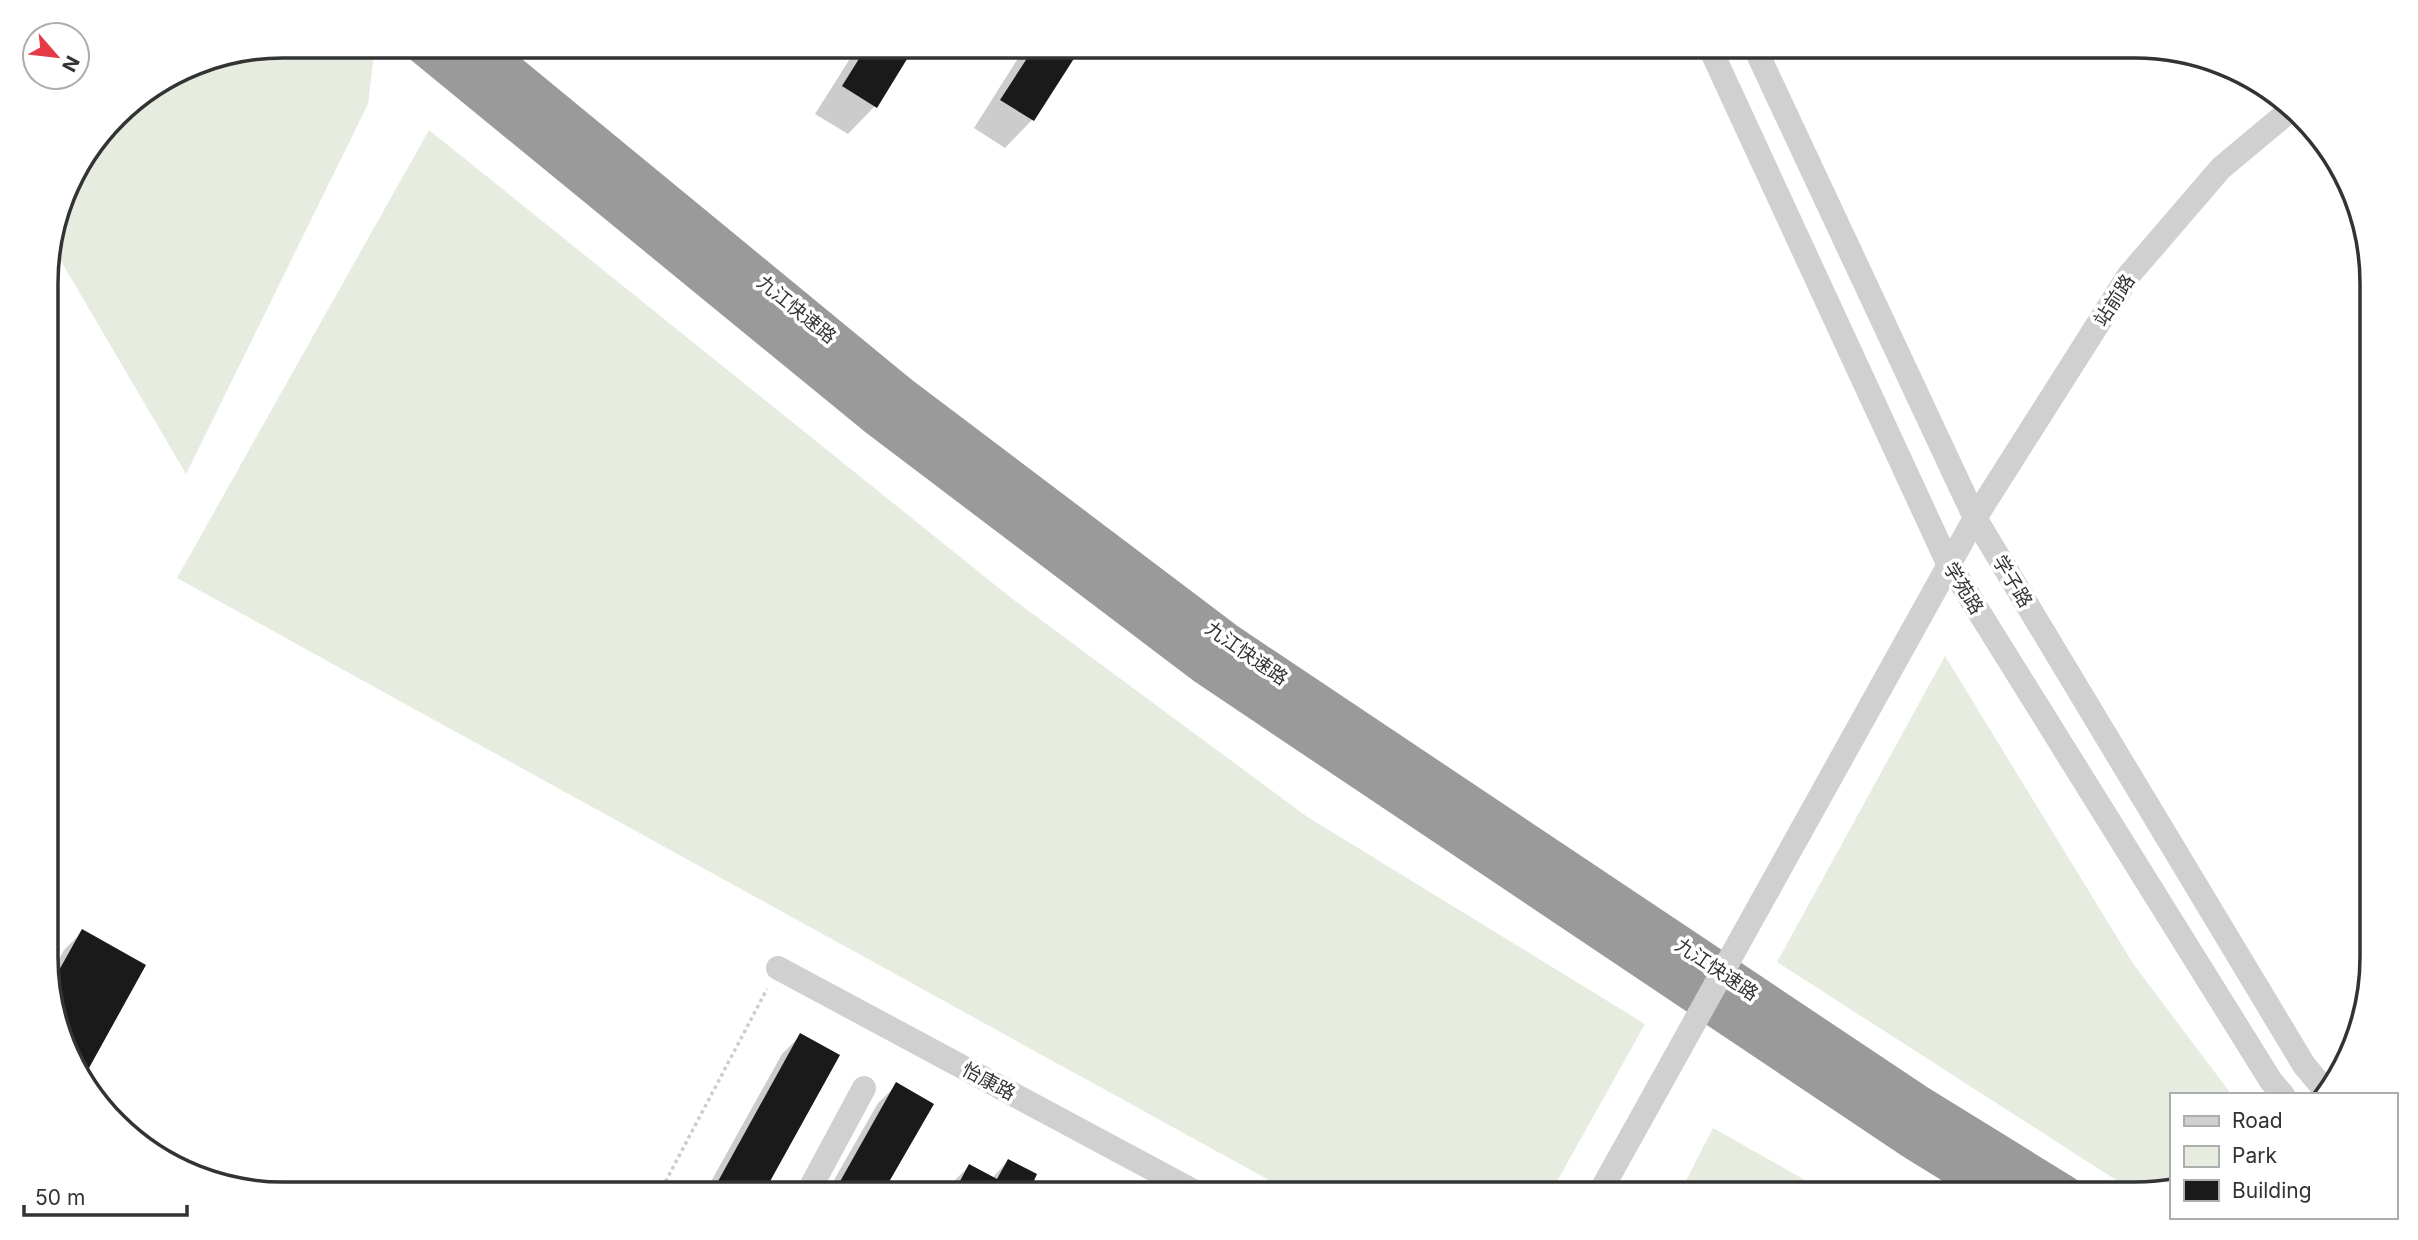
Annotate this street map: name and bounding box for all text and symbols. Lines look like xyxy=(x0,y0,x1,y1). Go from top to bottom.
north arrow xyxy=(21,21,91,91)
text: N xyxy=(57,52,84,76)
street label: 站前路 xyxy=(2089,270,2140,330)
street label: 九江快速路 xyxy=(753,271,841,348)
street label: 学子路 xyxy=(1988,551,2037,612)
street label: 学苑路 xyxy=(1939,558,1988,619)
street label: 九江快速路 xyxy=(1201,617,1292,690)
street label: 九江快速路 xyxy=(1671,933,1763,1006)
street label: 怡康路 xyxy=(958,1058,1019,1105)
legend xyxy=(2170,1093,2397,1219)
text: Road xyxy=(2232,1108,2283,1133)
text: Park xyxy=(2232,1143,2277,1168)
scale bar xyxy=(24,1174,187,1218)
text: Building xyxy=(2232,1178,2312,1203)
text: 50 m xyxy=(35,1185,85,1210)

